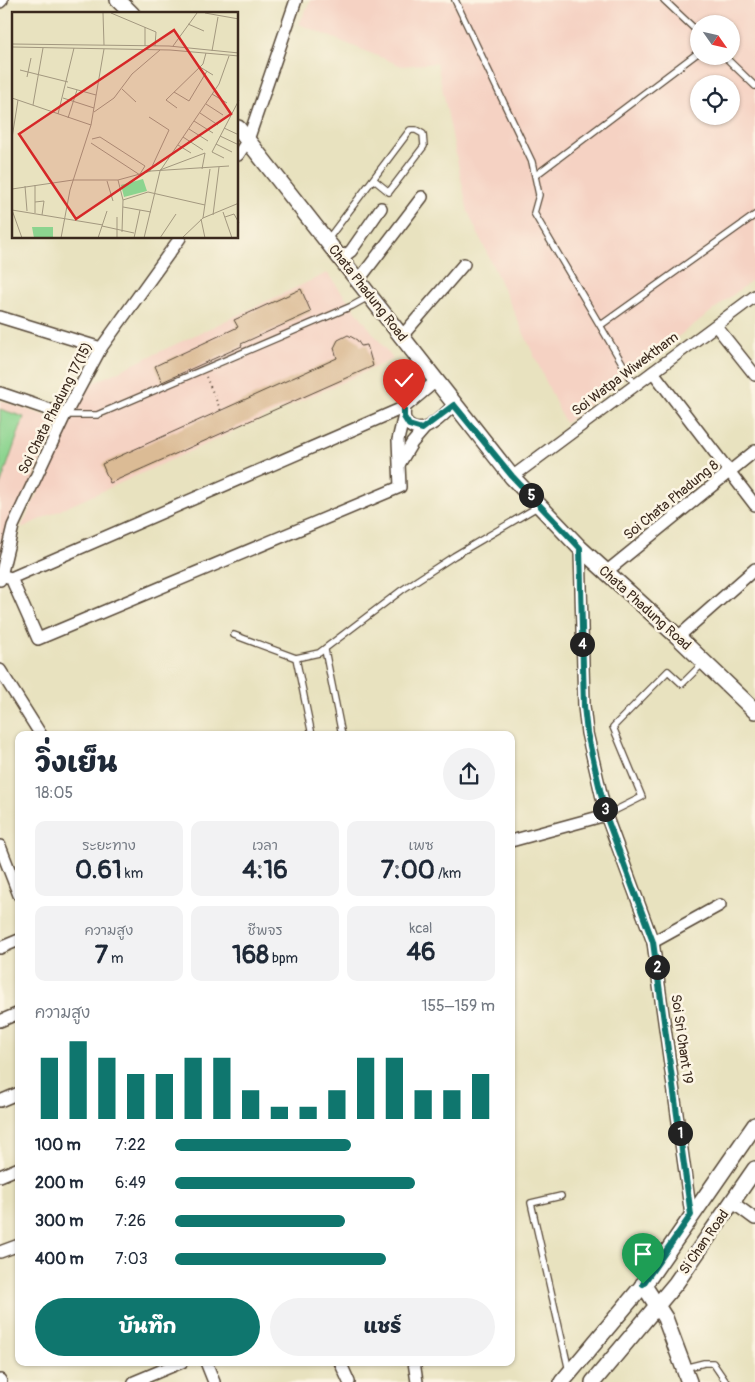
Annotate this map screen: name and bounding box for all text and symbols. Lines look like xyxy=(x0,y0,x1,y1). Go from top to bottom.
inset map xyxy=(12,12,239,239)
north arrow xyxy=(690,15,740,65)
map controls xyxy=(690,15,740,125)
button: locate xyxy=(690,75,740,125)
street label: Chata Phadung Road xyxy=(325,241,411,345)
street label: Soi Watpa Wiwektham xyxy=(568,328,682,420)
street label: Soi Chata Phadung 17(15) xyxy=(14,339,96,477)
pin xyxy=(383,359,425,410)
icon: check xyxy=(390,366,418,394)
street label: Soi Chata Phadung 8 xyxy=(620,456,722,544)
pin: 5 xyxy=(518,482,544,508)
text: 5 xyxy=(528,487,535,504)
street label: Chata Phadung Road xyxy=(595,562,695,654)
pin: 4 xyxy=(570,632,594,656)
text: 4 xyxy=(578,636,587,653)
text: วิ่งเย็น xyxy=(35,746,117,781)
button: share xyxy=(443,748,495,800)
text: 18:05 xyxy=(35,783,73,803)
pin: 3 xyxy=(592,796,618,822)
text: 3 xyxy=(602,801,609,818)
text: ระยะทาง xyxy=(82,837,136,854)
text: เวลา xyxy=(252,837,278,854)
text: เพซ xyxy=(409,837,433,854)
text: 0.61 xyxy=(75,855,122,886)
text: 4:16 xyxy=(242,855,288,886)
text: 7:00 xyxy=(381,855,435,886)
text: km xyxy=(122,865,143,882)
text: /km xyxy=(435,865,461,882)
text: kcal xyxy=(410,920,432,937)
text: ความสูง xyxy=(85,922,133,939)
text: ชีพจร xyxy=(247,922,283,939)
text: 46 xyxy=(406,937,436,968)
text: 7 xyxy=(95,940,108,971)
text: 168 xyxy=(232,940,269,971)
text: m xyxy=(108,950,123,967)
text: bpm xyxy=(269,950,298,967)
pin: 2 xyxy=(644,954,670,980)
text: 2 xyxy=(654,959,661,976)
street label: Soi Sri Chant 19 xyxy=(667,993,697,1085)
text: 155–159 m xyxy=(421,996,495,1016)
text: ความสูง xyxy=(35,1003,90,1023)
pin: 1 xyxy=(668,1120,692,1146)
text: 1 xyxy=(678,1125,683,1142)
text: 100 m xyxy=(35,1135,81,1155)
text: 7:22 xyxy=(115,1135,146,1155)
text: 200 m xyxy=(35,1173,83,1193)
text: 6:49 xyxy=(115,1173,146,1193)
street label: Si Chan Road xyxy=(676,1206,733,1278)
text: 300 m xyxy=(35,1211,83,1231)
text: 7:26 xyxy=(115,1211,146,1231)
pin xyxy=(622,1233,664,1284)
icon: arrive xyxy=(629,1240,657,1268)
text: 400 m xyxy=(35,1249,84,1269)
text: 7:03 xyxy=(115,1249,148,1269)
button: บันทึก xyxy=(35,1298,260,1356)
button: แชร์ xyxy=(270,1298,495,1356)

